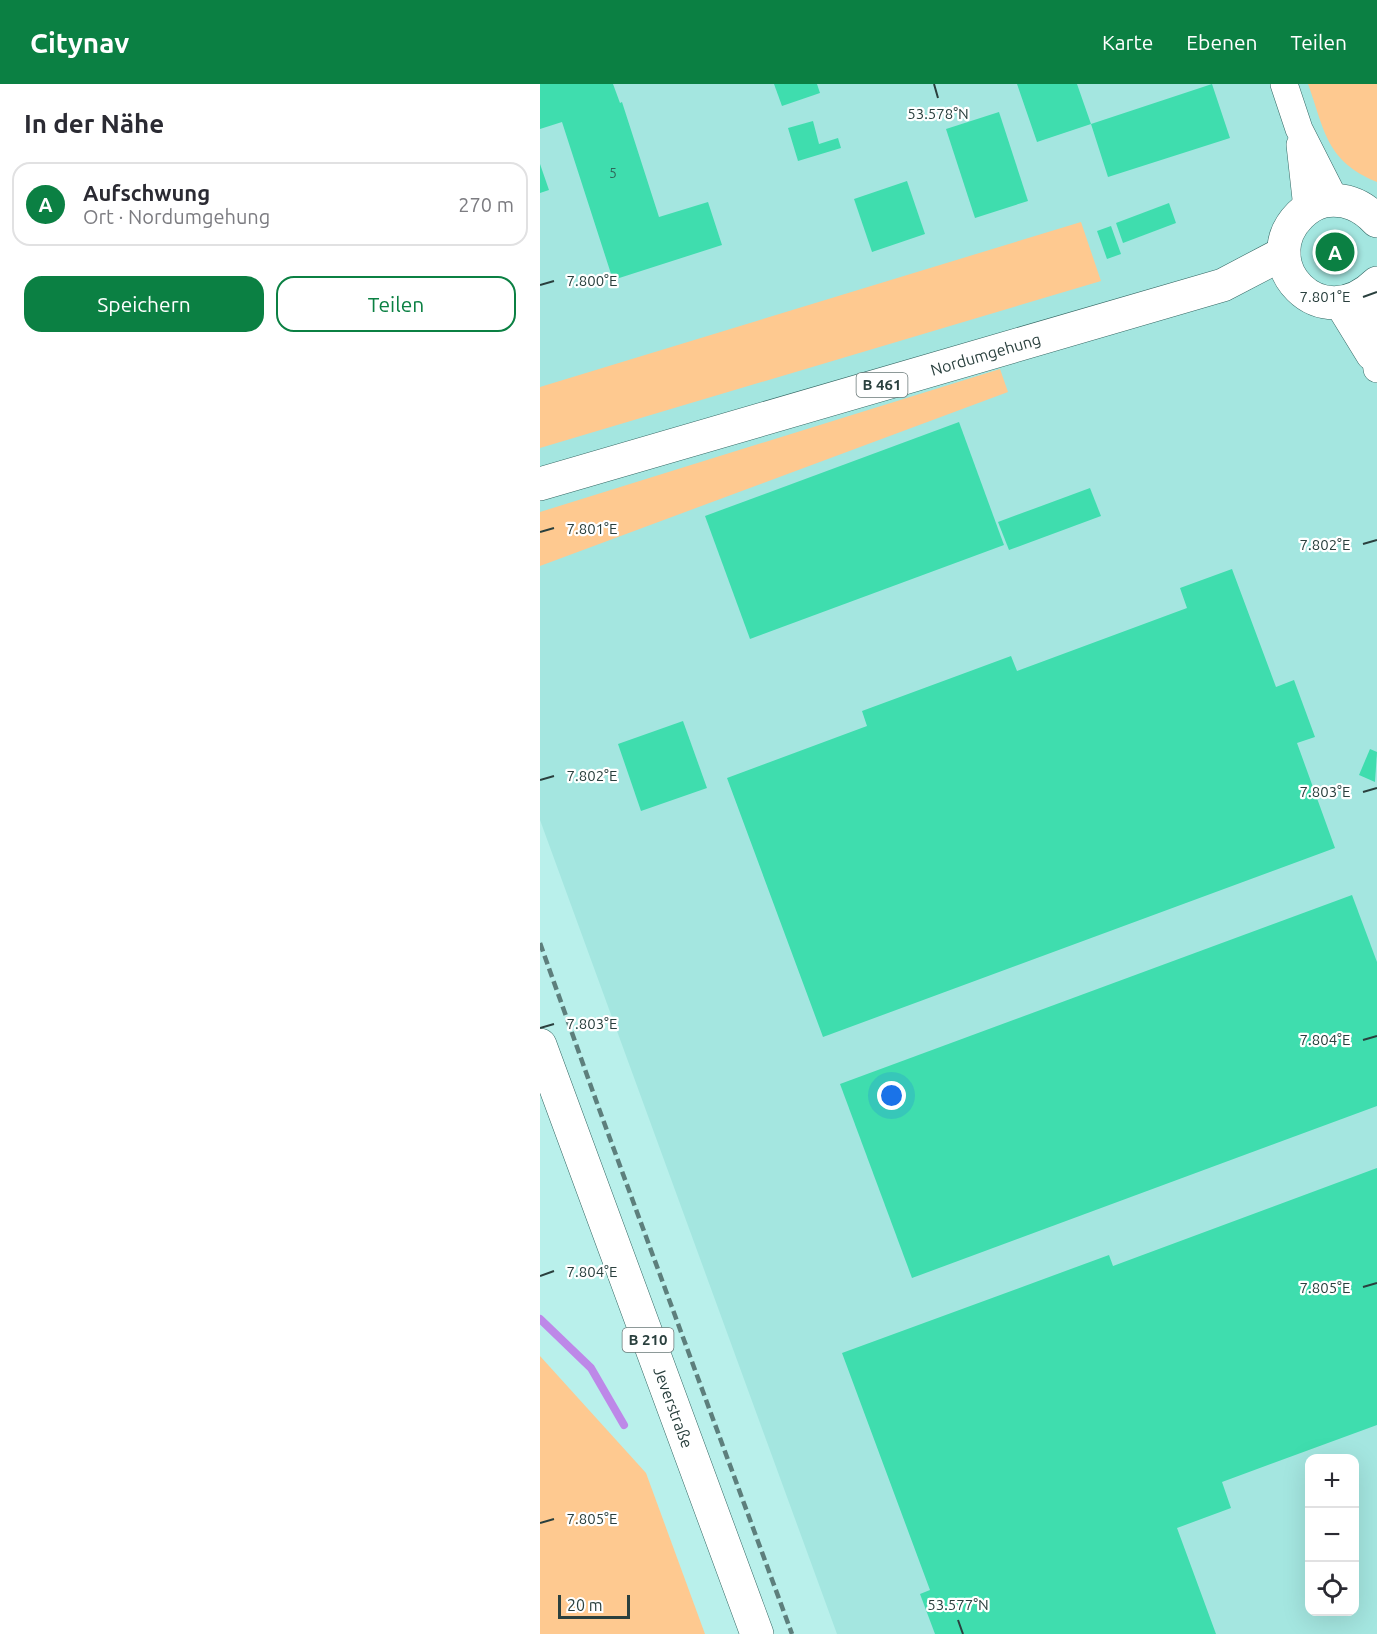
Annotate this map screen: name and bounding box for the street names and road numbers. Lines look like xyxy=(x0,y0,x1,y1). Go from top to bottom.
street label: Nordumgehung xyxy=(928,330,1043,379)
road number: B 461 xyxy=(856,373,908,397)
road number: B 210 xyxy=(622,1328,674,1352)
street label: Jeverstraße xyxy=(650,1364,697,1450)

